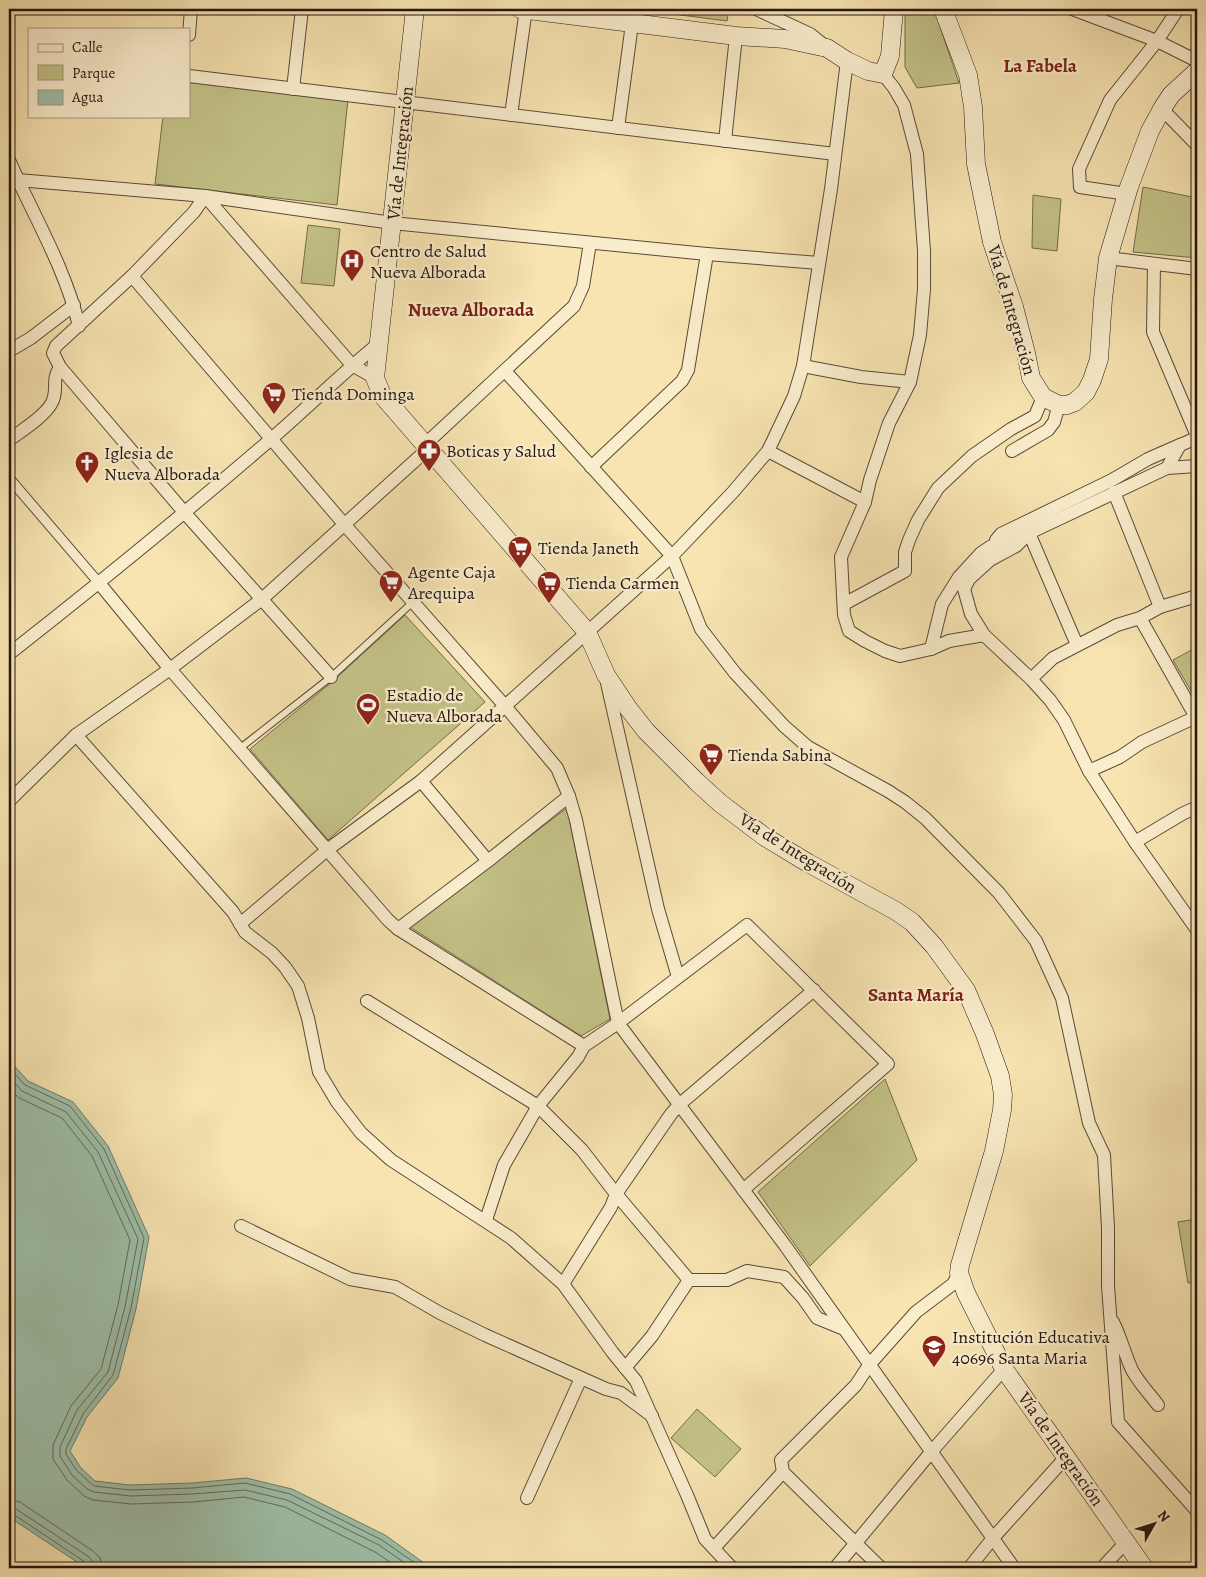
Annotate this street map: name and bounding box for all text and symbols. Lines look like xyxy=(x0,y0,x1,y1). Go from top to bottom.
legend xyxy=(28,28,190,118)
text: Calle xyxy=(72,37,103,57)
district label: La Fabela xyxy=(1003,53,1078,79)
text: Parque xyxy=(72,63,115,83)
street label: Vía de Integración xyxy=(381,85,419,222)
text: Agua xyxy=(71,87,103,107)
place label: Centro de Salud Nueva Alborada xyxy=(370,239,487,284)
street label: Vía de Integración xyxy=(982,241,1042,378)
hospital icon: Centro de Salud Nueva Alborada xyxy=(339,248,365,282)
district label: Nueva Alborada xyxy=(408,297,535,323)
supermarket icon: Tienda Dominga xyxy=(261,381,287,415)
place label: Tienda Dominga xyxy=(292,382,415,406)
pharmacy icon: Boticas y Salud xyxy=(416,438,442,472)
place label: Boticas y Salud xyxy=(446,439,556,463)
place label: Iglesia de Nueva Alborada xyxy=(104,441,221,486)
church icon: Iglesia de Nueva Alborada xyxy=(74,450,100,484)
supermarket icon: Tienda Janeth xyxy=(507,535,533,569)
place label: Tienda Janeth xyxy=(538,536,640,560)
place label: Agente Caja Arequipa xyxy=(407,560,496,605)
supermarket icon: Agente Caja Arequipa xyxy=(378,569,404,603)
supermarket icon: Tienda Carmen xyxy=(536,570,562,604)
place label: Tienda Carmen xyxy=(566,571,679,595)
place label: Estadio de Nueva Alborada xyxy=(386,683,503,728)
sports icon: Estadio de Nueva Alborada xyxy=(355,692,381,726)
supermarket icon: Tienda Sabina xyxy=(698,742,724,776)
place label: Tienda Sabina xyxy=(728,743,833,767)
street label: Vía de Integración xyxy=(734,807,861,899)
district label: Santa María xyxy=(868,982,965,1008)
place label: Institución Educativa 40696 Santa Maria xyxy=(952,1325,1110,1370)
school or university icon: Institución Educativa 40696 Santa Maria xyxy=(921,1334,947,1368)
street label: Vía de Integración xyxy=(1012,1386,1109,1511)
north arrow xyxy=(1128,1500,1178,1550)
text: N xyxy=(1153,1506,1174,1526)

